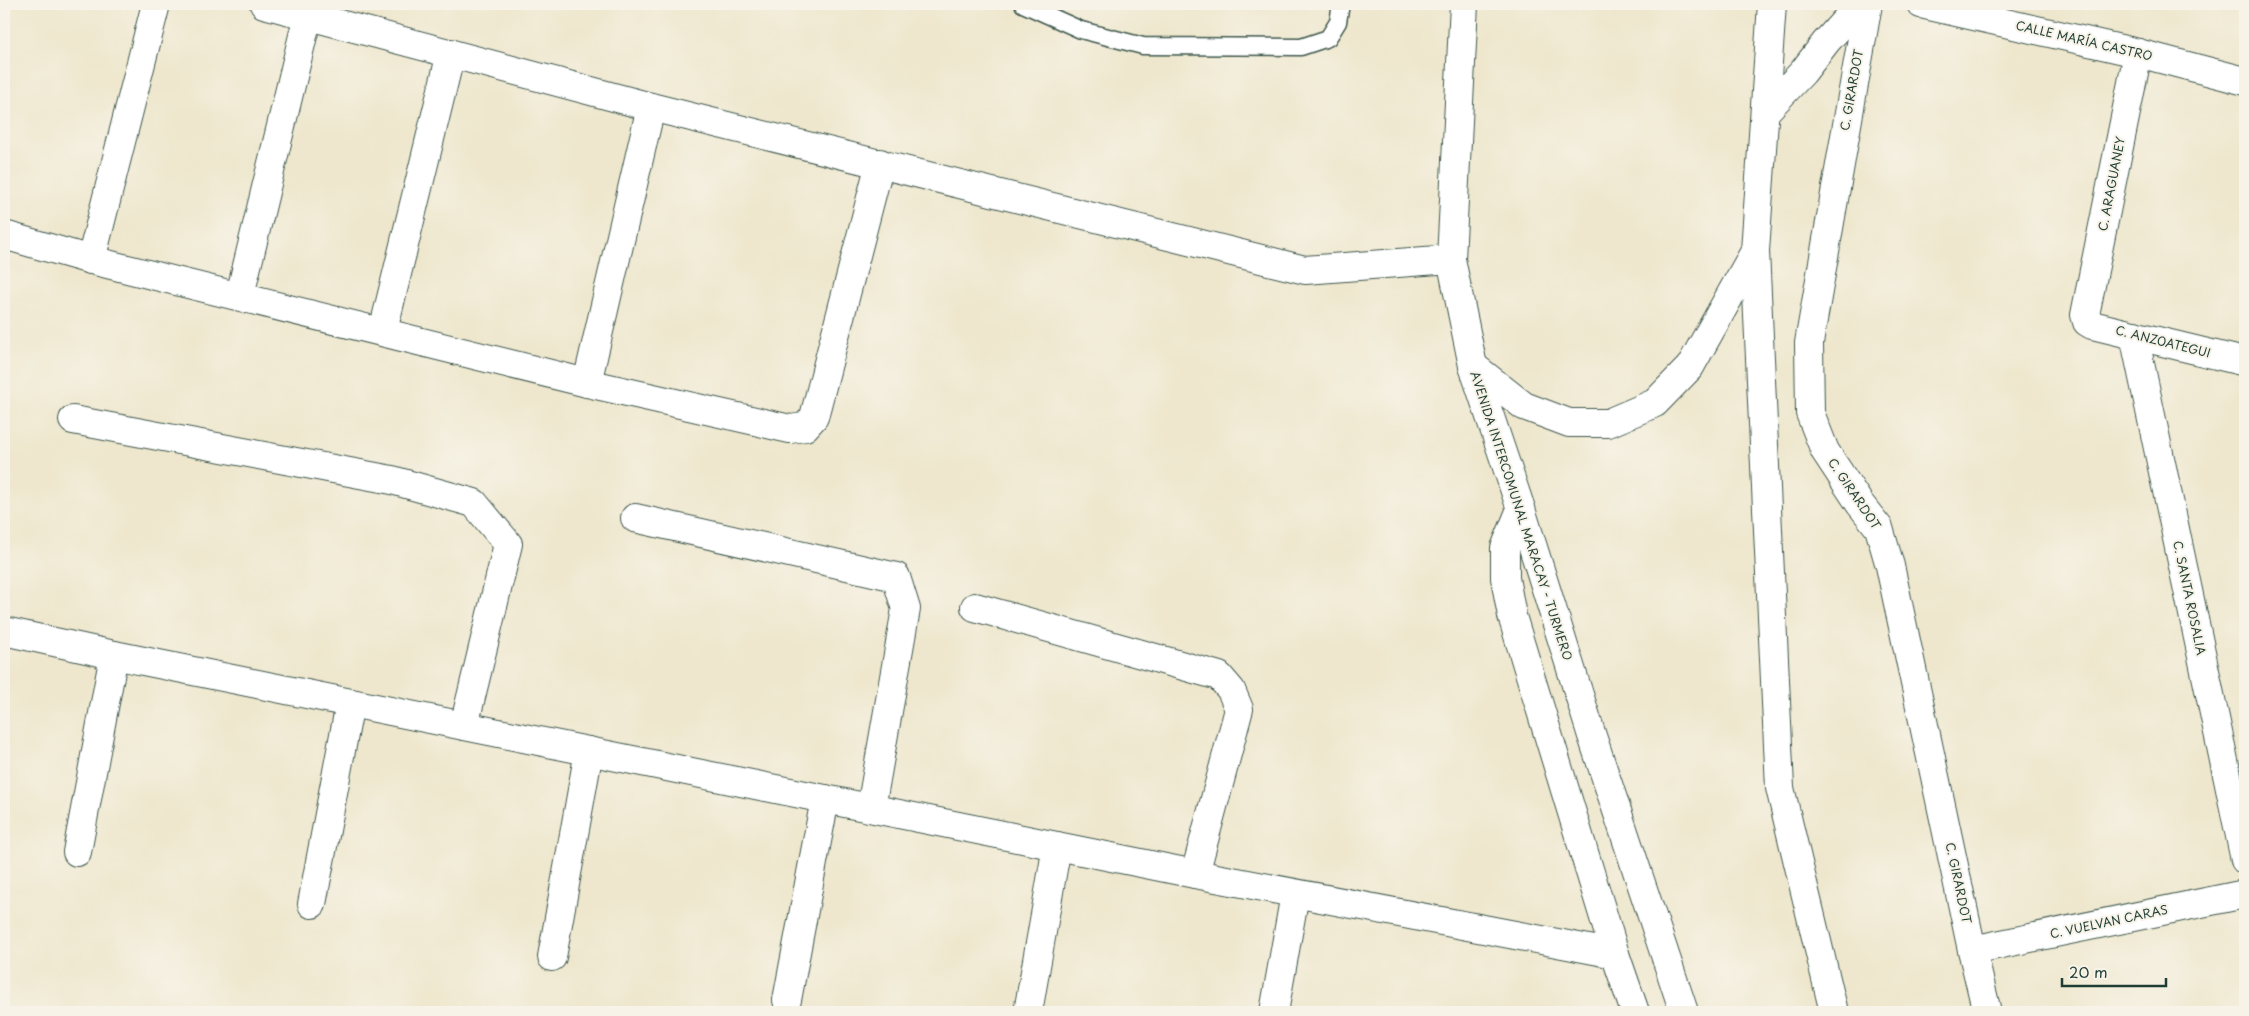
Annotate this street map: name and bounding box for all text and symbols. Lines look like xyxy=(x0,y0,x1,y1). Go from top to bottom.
street label: CALLE MARÍA CASTRO xyxy=(2014,16,2154,65)
street label: C. GIRARDOT xyxy=(1835,47,1867,132)
street label: C. ARAGUANEY xyxy=(2093,135,2129,233)
street label: C. ANZOATEGUI xyxy=(2114,321,2213,362)
street label: AVENIDA INTERCOMUNAL MARACAY - TURMERO xyxy=(1467,369,1577,663)
street label: C. GIRARDOT xyxy=(1824,454,1886,533)
street label: C. SANTA ROSALIA xyxy=(2169,539,2211,657)
street label: C. GIRARDOT xyxy=(1942,841,1977,926)
street label: C. VUELVAN CARAS xyxy=(2048,900,2169,942)
scale bar xyxy=(2062,956,2165,988)
text: 20 m xyxy=(2069,960,2108,983)

